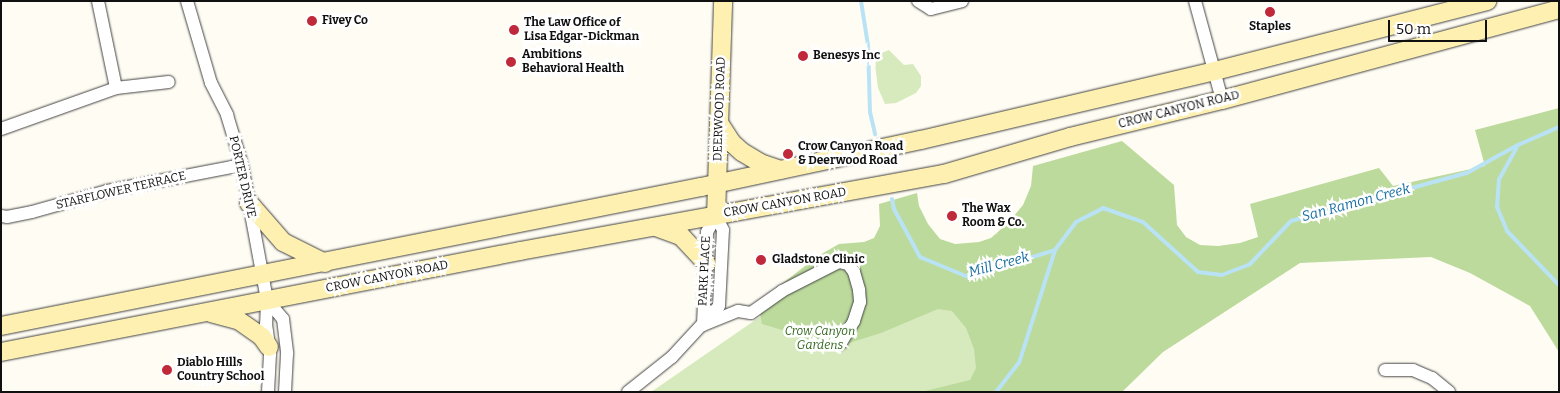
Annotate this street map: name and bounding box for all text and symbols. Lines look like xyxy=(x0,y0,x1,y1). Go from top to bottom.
marker: Staples xyxy=(1264,6,1276,18)
scale bar xyxy=(1390,10,1489,42)
place label: Fivey Co xyxy=(322,14,368,28)
marker: Fivey Co xyxy=(306,15,318,27)
place label: The Law Office of Lisa Edgar-Dickman xyxy=(524,16,639,44)
place label: Staples xyxy=(1249,20,1291,34)
text: 50 m xyxy=(1396,20,1431,38)
marker: The Law Office of Lisa Edgar-Dickman xyxy=(508,24,520,36)
place label: Ambitions Behavioral Health xyxy=(522,48,624,76)
place label: Benesys Inc xyxy=(813,49,880,63)
marker: Benesys Inc xyxy=(797,50,809,62)
marker: Ambitions Behavioral Health xyxy=(504,55,518,69)
street label: DEERWOOD ROAD xyxy=(711,57,729,161)
street label: CROW CANYON ROAD xyxy=(1117,88,1241,132)
street label: PORTER DRIVE xyxy=(226,134,258,220)
place label: Crow Canyon Road & Deerwood Road xyxy=(798,140,903,168)
marker: Crow Canyon Road & Deerwood Road xyxy=(782,148,794,160)
street label: STARFLOWER TERRACE xyxy=(55,169,187,213)
water label: San Ramon Creek xyxy=(1300,180,1412,226)
street label: CROW CANYON ROAD xyxy=(723,185,847,221)
place label: The Wax Room & Co. xyxy=(962,202,1024,230)
marker: The Wax Room & Co. xyxy=(946,210,958,222)
street label: PARK PLACE xyxy=(696,236,714,306)
water label: Mill Creek xyxy=(967,249,1031,281)
marker: Gladstone Clinic xyxy=(754,253,768,267)
place label: Gladstone Clinic xyxy=(772,253,865,267)
street label: CROW CANYON ROAD xyxy=(325,258,449,296)
park label: Crow Canyon Gardens xyxy=(785,325,855,353)
place label: Diablo Hills Country School xyxy=(177,356,264,384)
marker: Diablo Hills Country School xyxy=(161,364,173,376)

